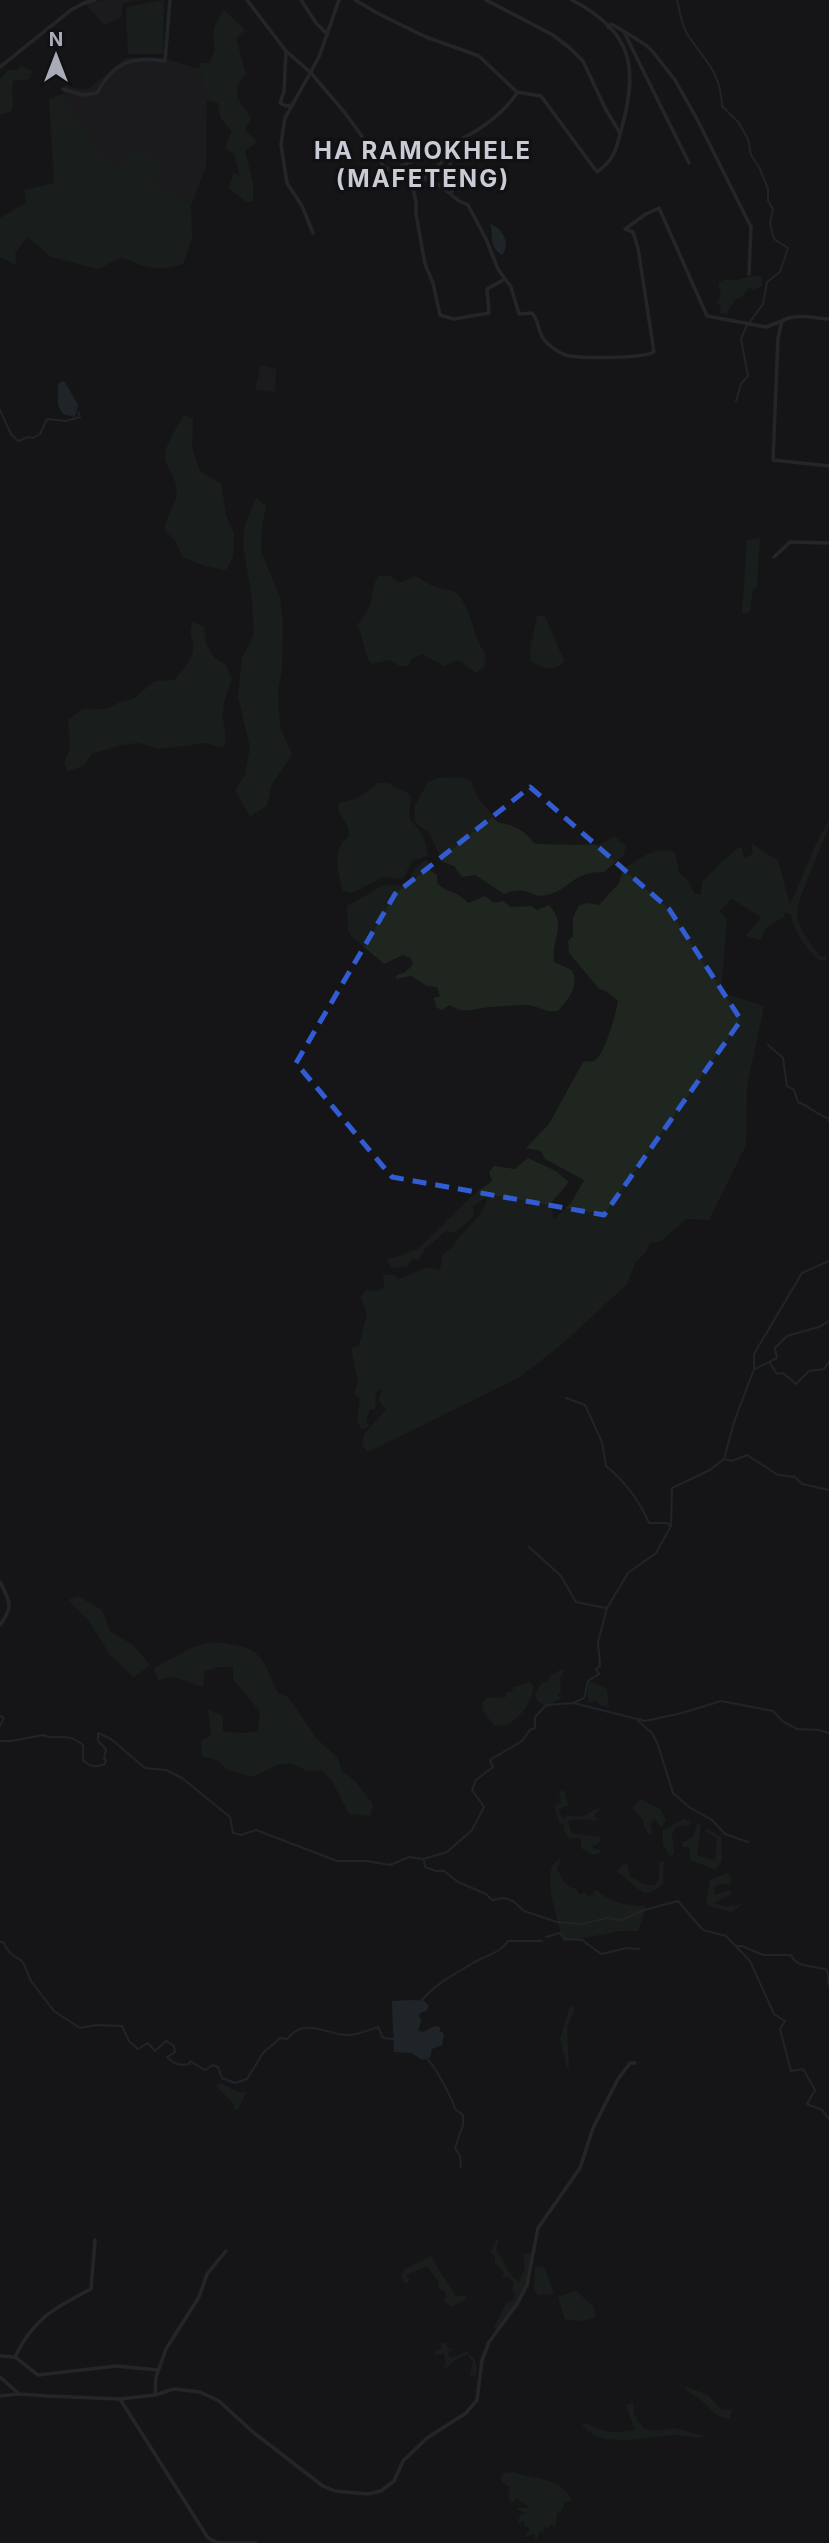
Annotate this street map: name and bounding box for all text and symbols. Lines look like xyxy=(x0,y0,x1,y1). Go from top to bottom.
north arrow xyxy=(21,21,91,91)
text: N xyxy=(49,28,63,51)
district label: HA RAMOKHELE (MAFETENG) xyxy=(314,136,532,193)

